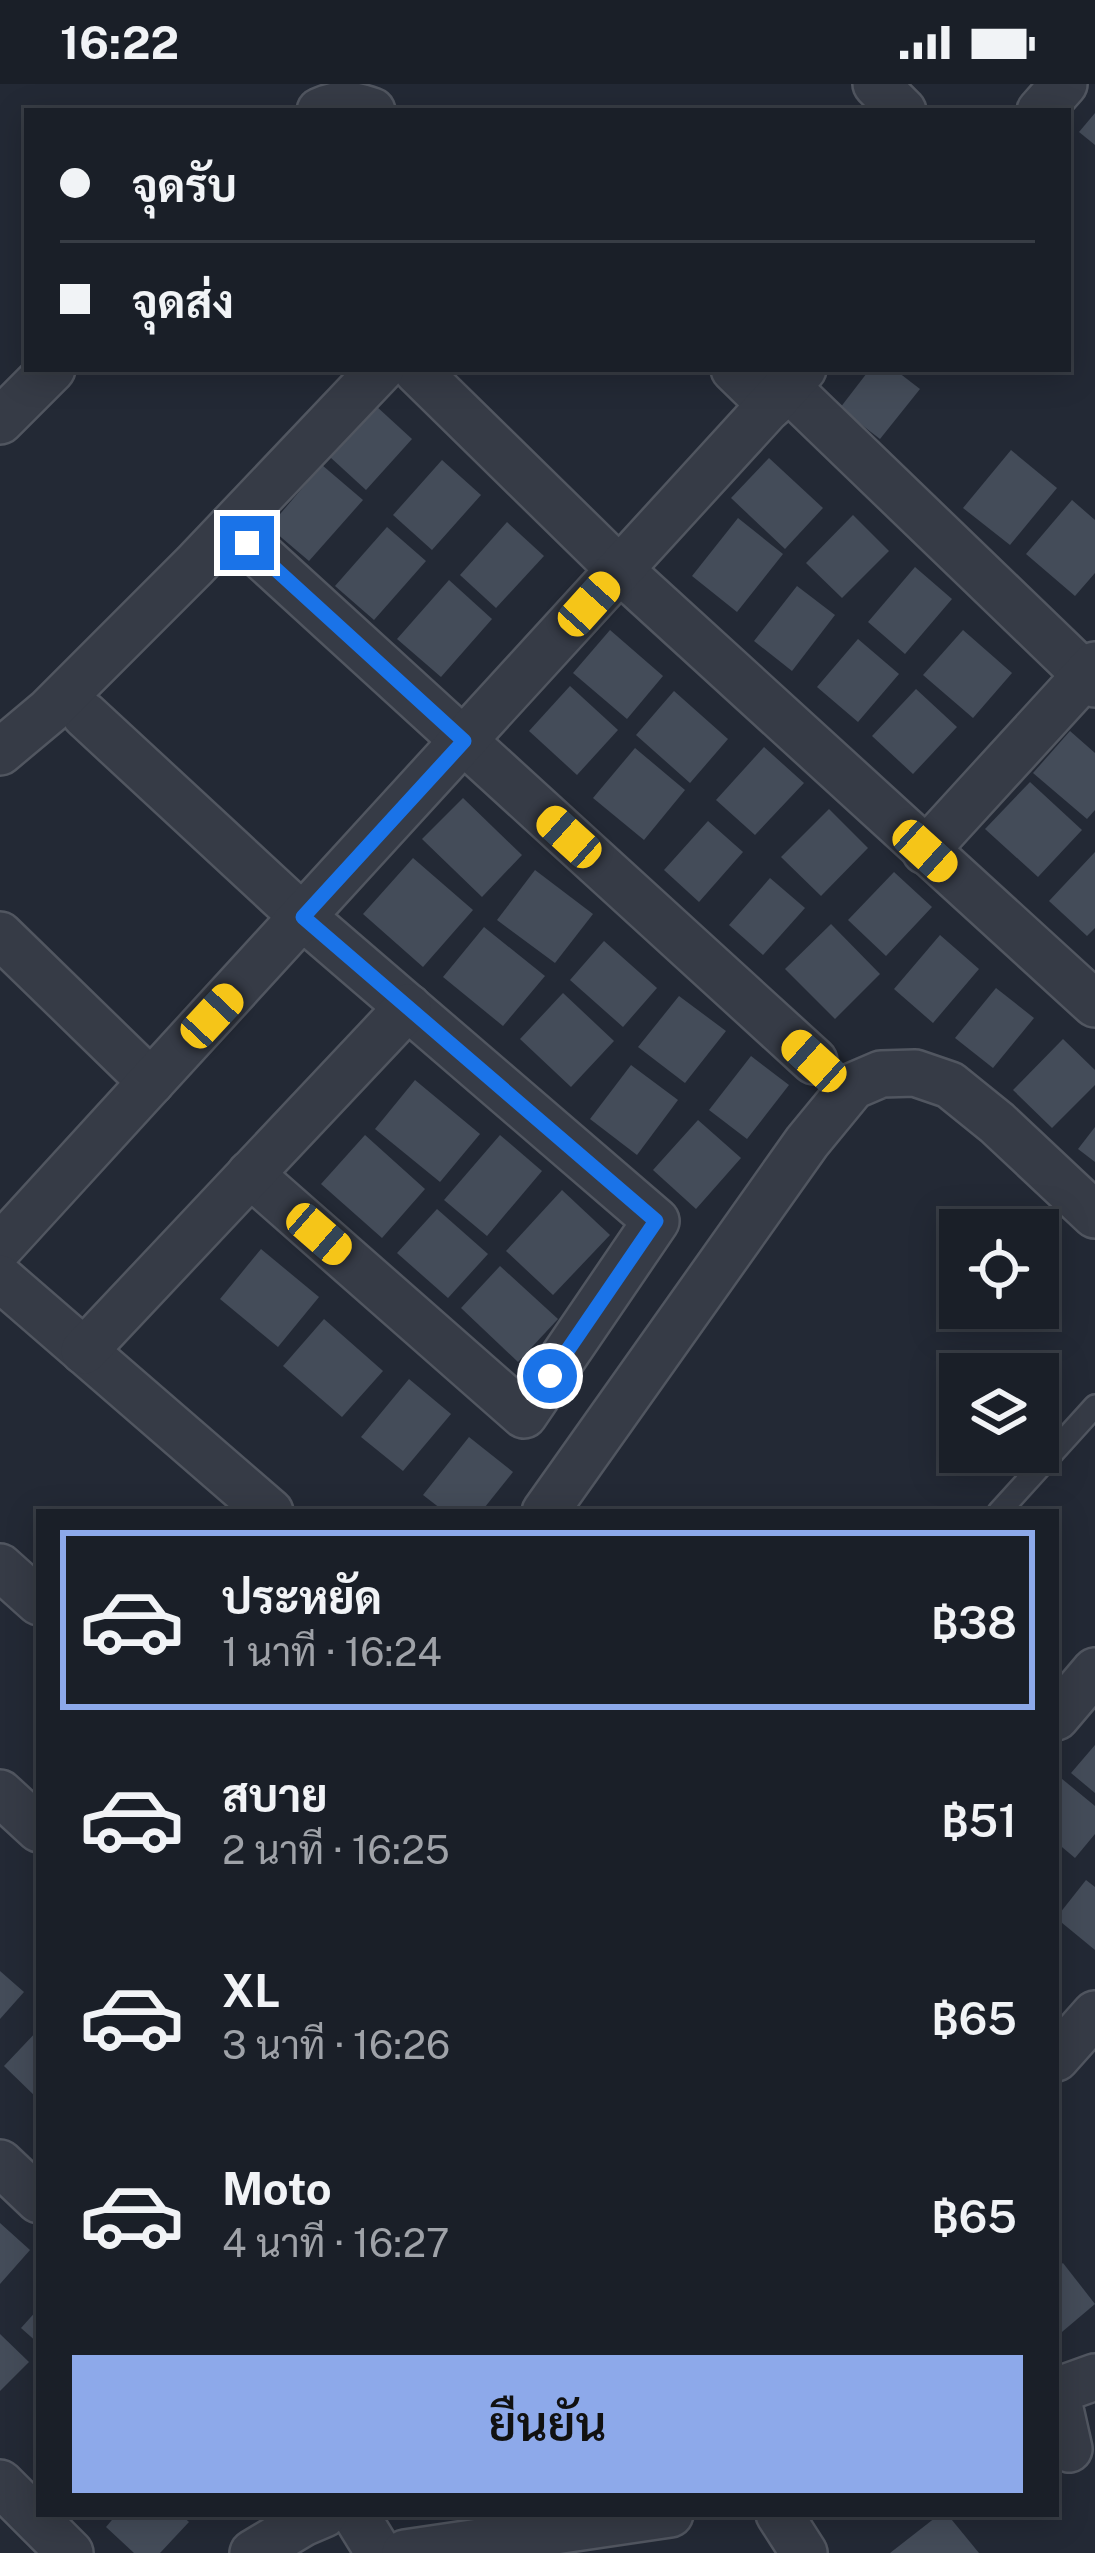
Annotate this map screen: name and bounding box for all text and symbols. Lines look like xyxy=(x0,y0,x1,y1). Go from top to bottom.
text: 16:22 xyxy=(60,16,179,69)
text: จุดรับ xyxy=(132,159,237,212)
text: จุดส่ง xyxy=(132,275,234,328)
route end xyxy=(220,516,274,570)
car xyxy=(552,565,626,643)
car xyxy=(530,800,608,874)
car xyxy=(886,814,964,888)
car xyxy=(174,977,250,1055)
car xyxy=(775,1024,853,1098)
car xyxy=(280,1197,358,1271)
map controls xyxy=(939,1209,1059,1473)
button: locate xyxy=(939,1209,1059,1329)
route start xyxy=(523,1349,577,1403)
button: layers xyxy=(939,1353,1059,1473)
icon: car xyxy=(78,1566,186,1674)
text: ประหยัด xyxy=(222,1571,382,1624)
text: ฿38 xyxy=(931,1596,1017,1649)
text: 1 นาที · 16:24 xyxy=(222,1629,442,1675)
icon: car xyxy=(78,1764,186,1872)
text: สบาย xyxy=(222,1769,328,1822)
text: ฿51 xyxy=(942,1794,1017,1847)
text: 2 นาที · 16:25 xyxy=(222,1827,450,1873)
icon: car xyxy=(78,1962,186,2070)
text: XL xyxy=(222,1964,280,2017)
text: ฿65 xyxy=(931,1992,1017,2045)
text: 3 นาที · 16:26 xyxy=(222,2022,450,2068)
icon: car xyxy=(78,2160,186,2268)
text: Moto xyxy=(222,2162,332,2215)
text: ฿65 xyxy=(931,2190,1017,2243)
text: 4 นาที · 16:27 xyxy=(222,2220,449,2266)
button: ยืนยัน xyxy=(72,2355,1023,2493)

